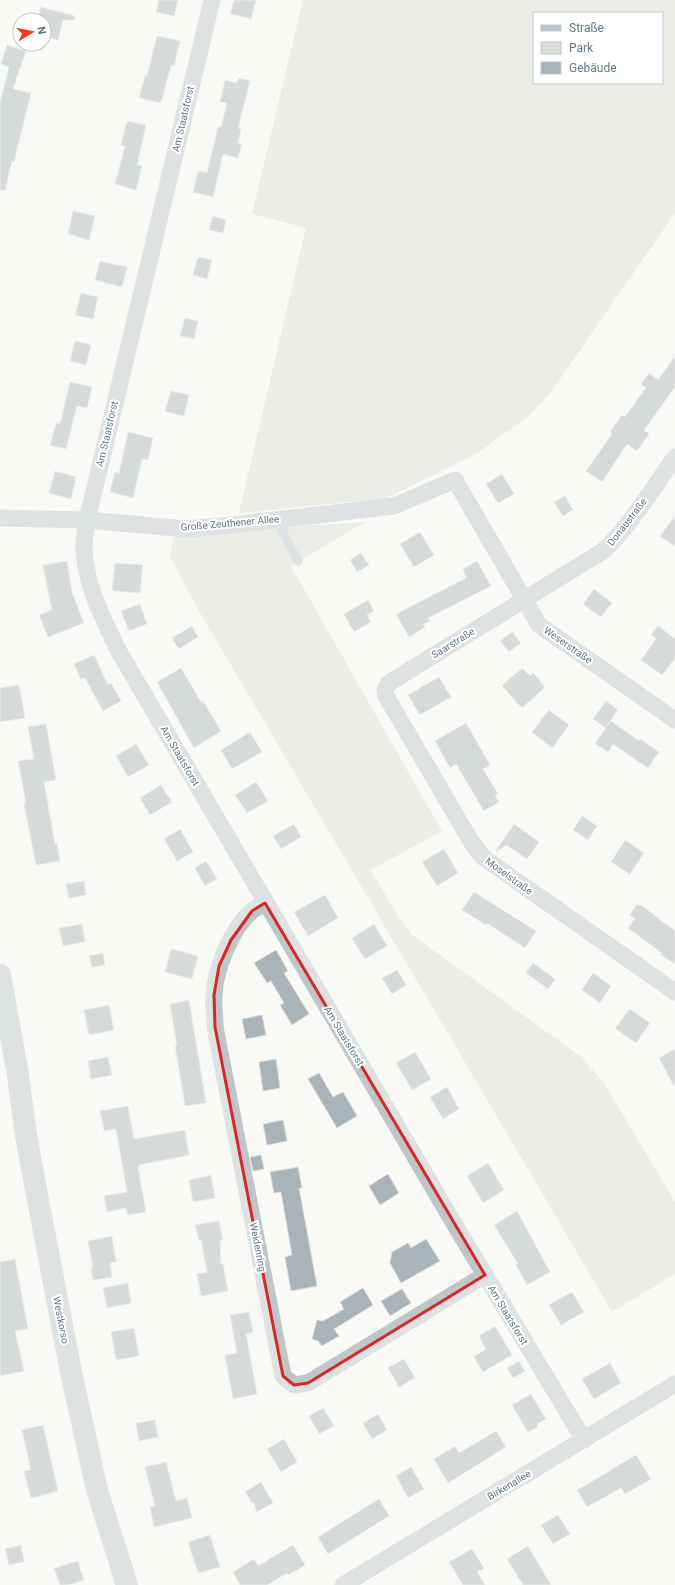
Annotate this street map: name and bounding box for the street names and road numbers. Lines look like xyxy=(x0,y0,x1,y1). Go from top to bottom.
street label: Am Staatsforst xyxy=(170,85,196,153)
street label: Am Staatsforst xyxy=(94,400,120,468)
street label: Donaustraße xyxy=(605,496,649,548)
street label: Große Zeuthener Allee xyxy=(180,513,280,533)
street label: Weserstraße xyxy=(542,624,594,666)
street label: Saarstraße xyxy=(430,625,476,661)
street label: Am Staatsforst xyxy=(158,724,202,788)
street label: Moselstraße xyxy=(483,855,535,897)
street label: Am Staatsforst xyxy=(322,1004,366,1068)
street label: Weidenring xyxy=(248,1221,268,1273)
street label: Am Staatsforst xyxy=(486,1283,530,1347)
street label: Westkorso xyxy=(51,1296,71,1345)
street label: Birkenallee xyxy=(485,1468,533,1502)

